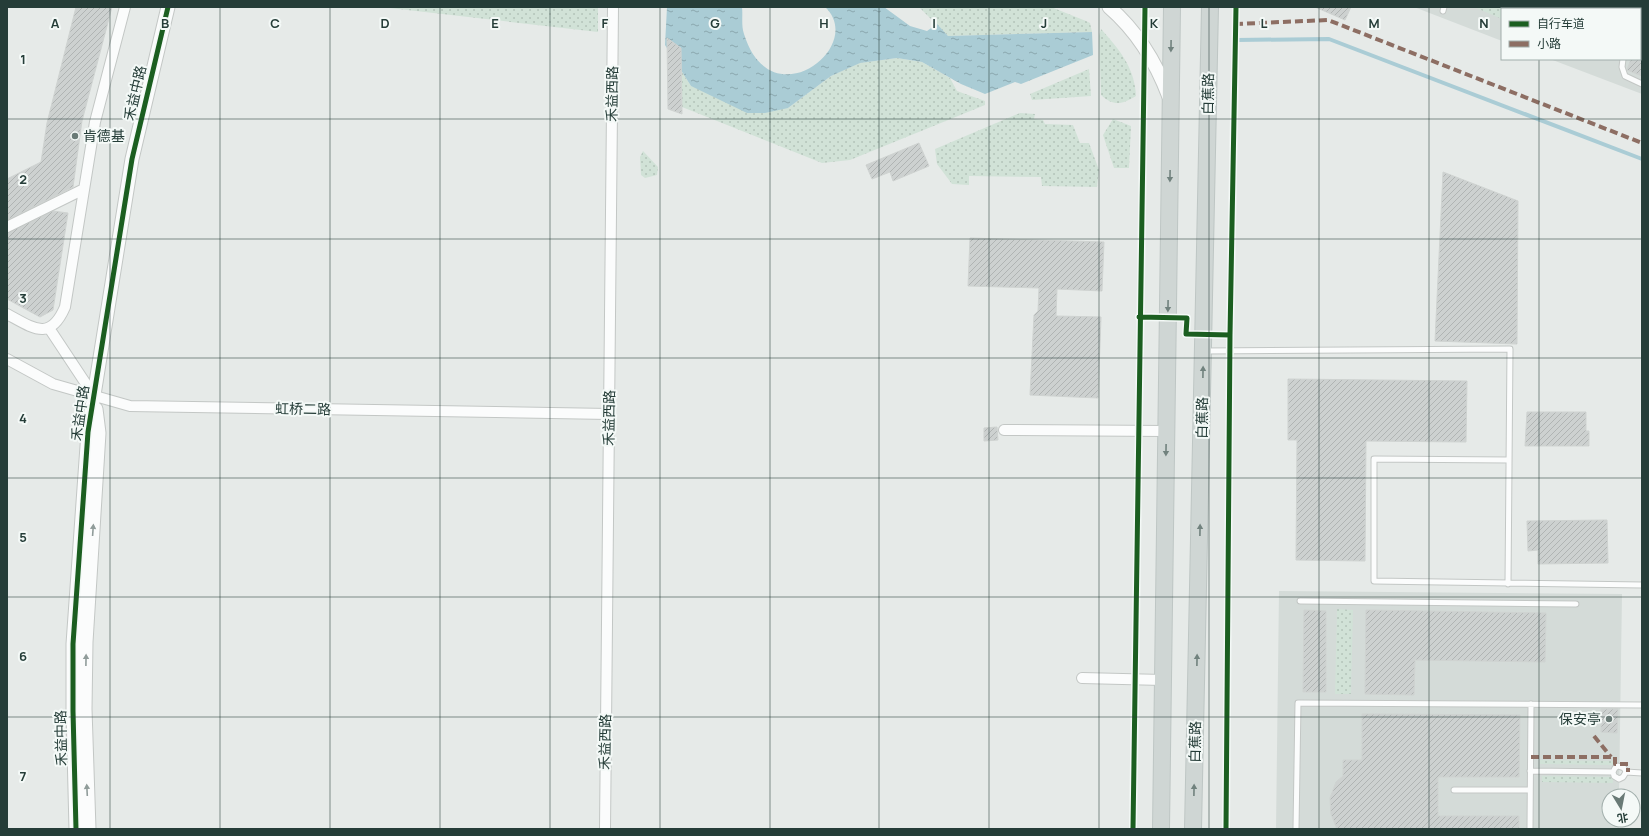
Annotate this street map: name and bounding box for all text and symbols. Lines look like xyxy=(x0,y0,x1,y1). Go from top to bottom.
legend xyxy=(1501,8,1641,60)
text: A xyxy=(51,14,60,32)
text: B xyxy=(161,14,169,32)
text: C xyxy=(270,14,280,32)
text: D xyxy=(380,14,390,32)
text: E xyxy=(491,14,499,32)
text: F xyxy=(602,14,609,32)
text: G xyxy=(710,14,720,32)
text: H xyxy=(819,14,829,32)
text: I xyxy=(932,14,936,32)
text: J xyxy=(1041,14,1047,32)
text: K xyxy=(1150,14,1159,32)
text: L xyxy=(1261,14,1268,32)
text: M xyxy=(1368,14,1380,32)
text: N xyxy=(1479,14,1489,32)
text: 自行车道 xyxy=(1537,15,1585,32)
text: 小路 xyxy=(1537,35,1561,52)
one-way arrow xyxy=(1168,40,1175,52)
text: 1 xyxy=(20,50,26,68)
street label: 禾益中路 xyxy=(119,63,150,122)
street label: 禾益西路 xyxy=(602,66,621,122)
street label: 白蕉路 xyxy=(1198,73,1217,115)
place label: 肯德基 xyxy=(83,126,125,145)
marker: 肯德基 xyxy=(70,131,80,141)
text: 2 xyxy=(19,170,27,188)
one-way arrow xyxy=(1167,170,1173,183)
text: 3 xyxy=(19,289,27,307)
one-way arrow xyxy=(1165,300,1171,313)
one-way arrow xyxy=(1200,365,1206,378)
street label: 禾益中路 xyxy=(66,384,93,442)
street label: 禾益西路 xyxy=(599,390,618,446)
street label: 白蕉路 xyxy=(1192,397,1211,439)
street label: 虹桥二路 xyxy=(275,399,331,418)
text: 4 xyxy=(19,409,27,427)
one-way arrow xyxy=(1163,444,1169,457)
one-way arrow xyxy=(1197,523,1203,536)
one-way arrow xyxy=(90,524,97,536)
text: 5 xyxy=(19,528,27,546)
text: 6 xyxy=(19,647,27,665)
one-way arrow xyxy=(83,653,89,666)
one-way arrow xyxy=(1194,653,1200,666)
place label: 保安亭 xyxy=(1559,709,1601,728)
street label: 禾益中路 xyxy=(51,710,70,766)
street label: 禾益西路 xyxy=(595,714,614,770)
marker: 保安亭 xyxy=(1604,714,1614,724)
street label: 白蕉路 xyxy=(1185,721,1204,763)
text: 7 xyxy=(20,767,27,785)
one-way arrow xyxy=(84,783,90,796)
one-way arrow xyxy=(1191,783,1197,796)
north arrow xyxy=(1601,788,1641,828)
text: 北 xyxy=(1616,810,1630,827)

